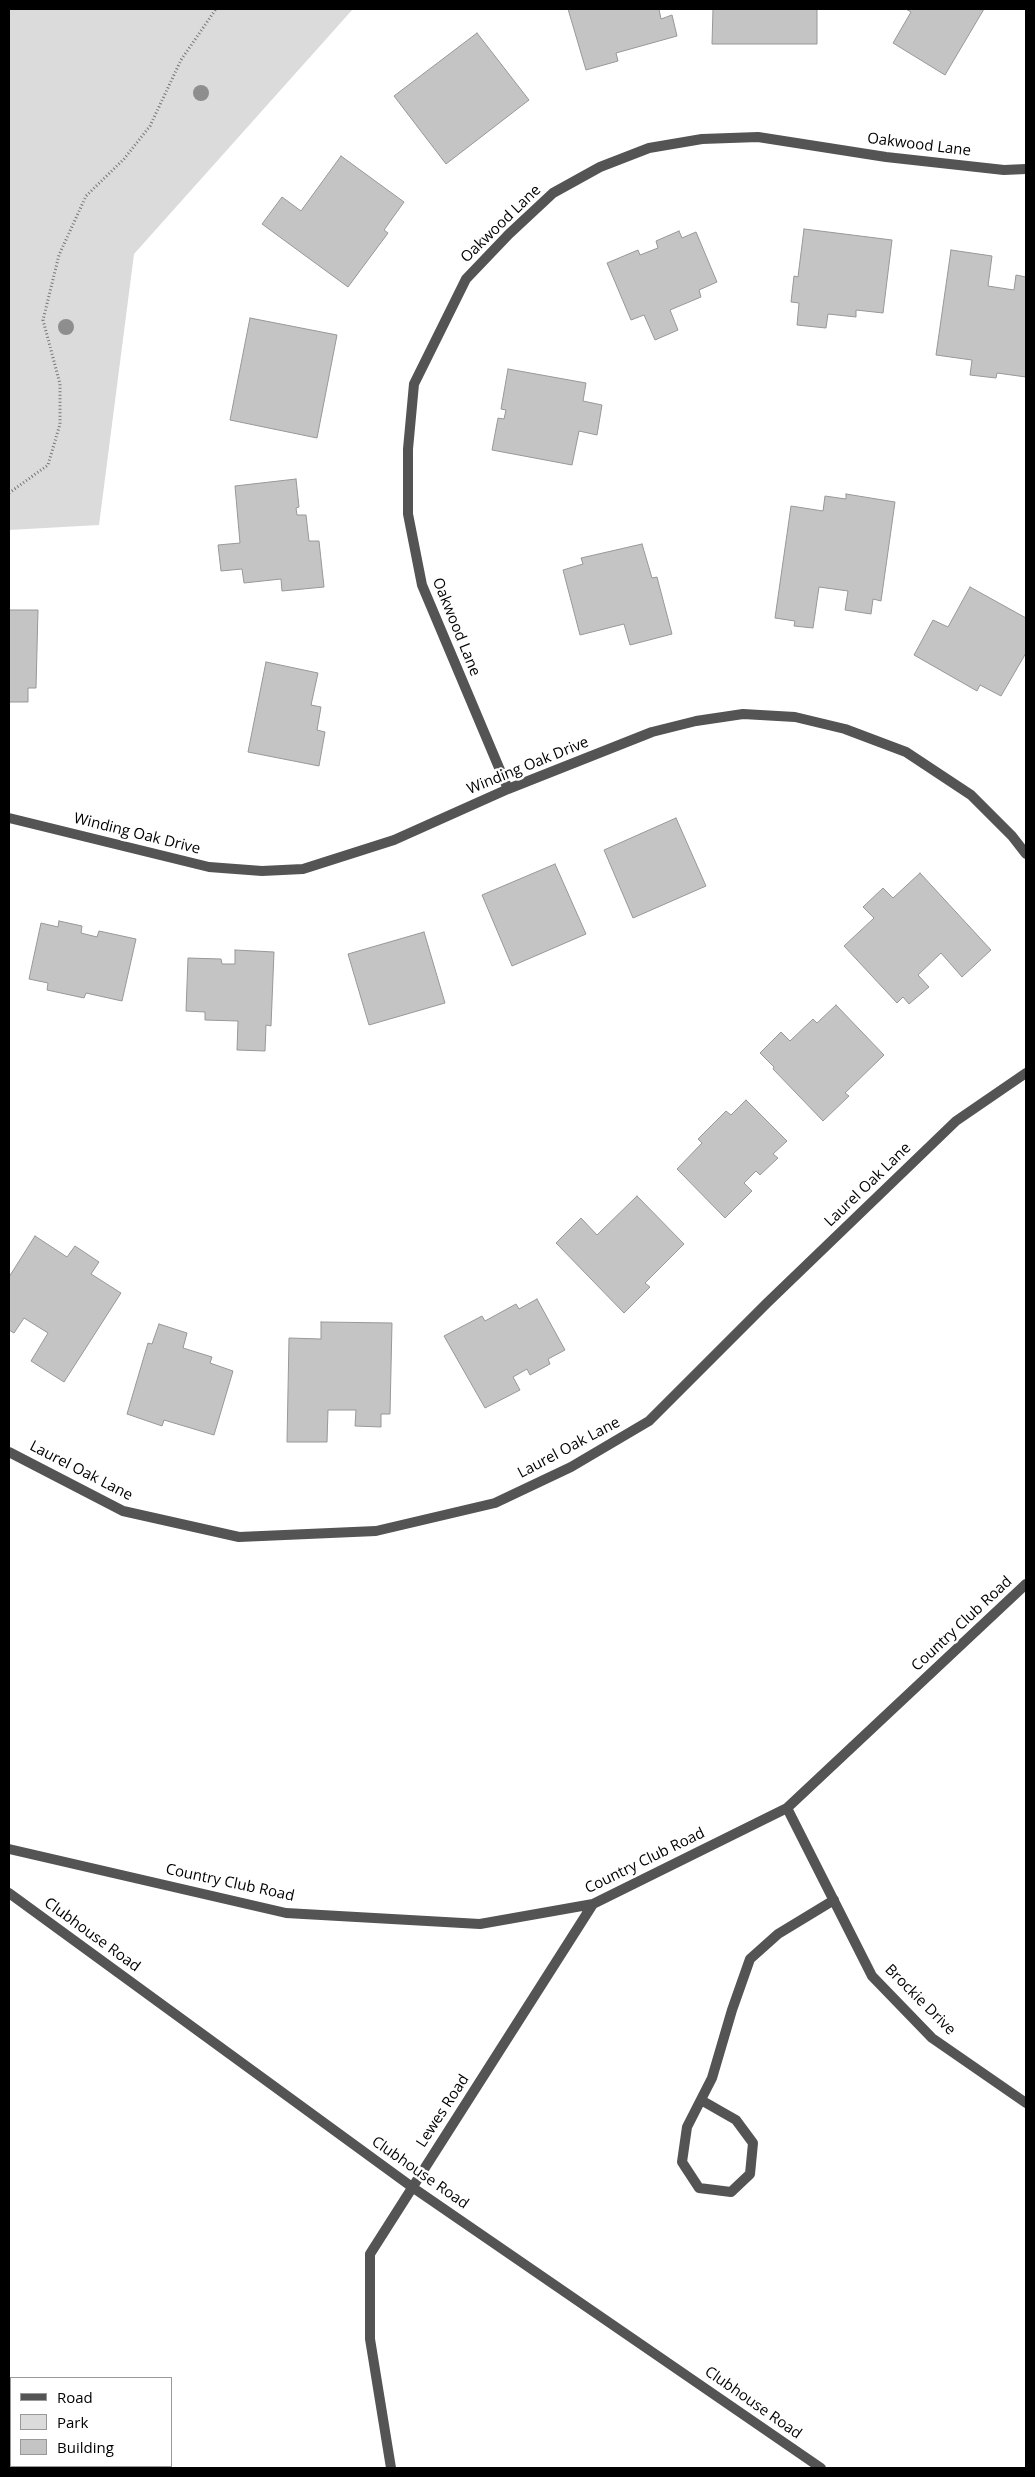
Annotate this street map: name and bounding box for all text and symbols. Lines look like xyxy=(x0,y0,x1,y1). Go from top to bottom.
street label: Oakwood Lane xyxy=(866,130,972,160)
street label: Oakwood Lane xyxy=(457,181,545,267)
street label: Oakwood Lane xyxy=(428,575,484,679)
street label: Winding Oak Drive xyxy=(465,733,591,799)
street label: Winding Oak Drive xyxy=(72,810,202,858)
street label: Laurel Oak Lane xyxy=(821,1139,915,1231)
street label: Laurel Oak Lane xyxy=(515,1413,623,1483)
street label: Laurel Oak Lane xyxy=(26,1437,136,1505)
street label: Country Club Road xyxy=(908,1573,1016,1675)
street label: Country Club Road xyxy=(582,1824,708,1898)
street label: Country Club Road xyxy=(164,1861,296,1905)
street label: Clubhouse Road xyxy=(40,1894,144,1976)
street label: Brockie Drive xyxy=(881,1961,959,2039)
street label: Lewes Road xyxy=(413,2071,473,2151)
street label: Clubhouse Road xyxy=(368,2133,472,2213)
street label: Clubhouse Road xyxy=(701,2363,805,2443)
legend xyxy=(10,2377,172,2467)
text: Road xyxy=(57,2387,93,2407)
text: Park xyxy=(57,2412,88,2432)
text: Building xyxy=(57,2437,114,2457)

